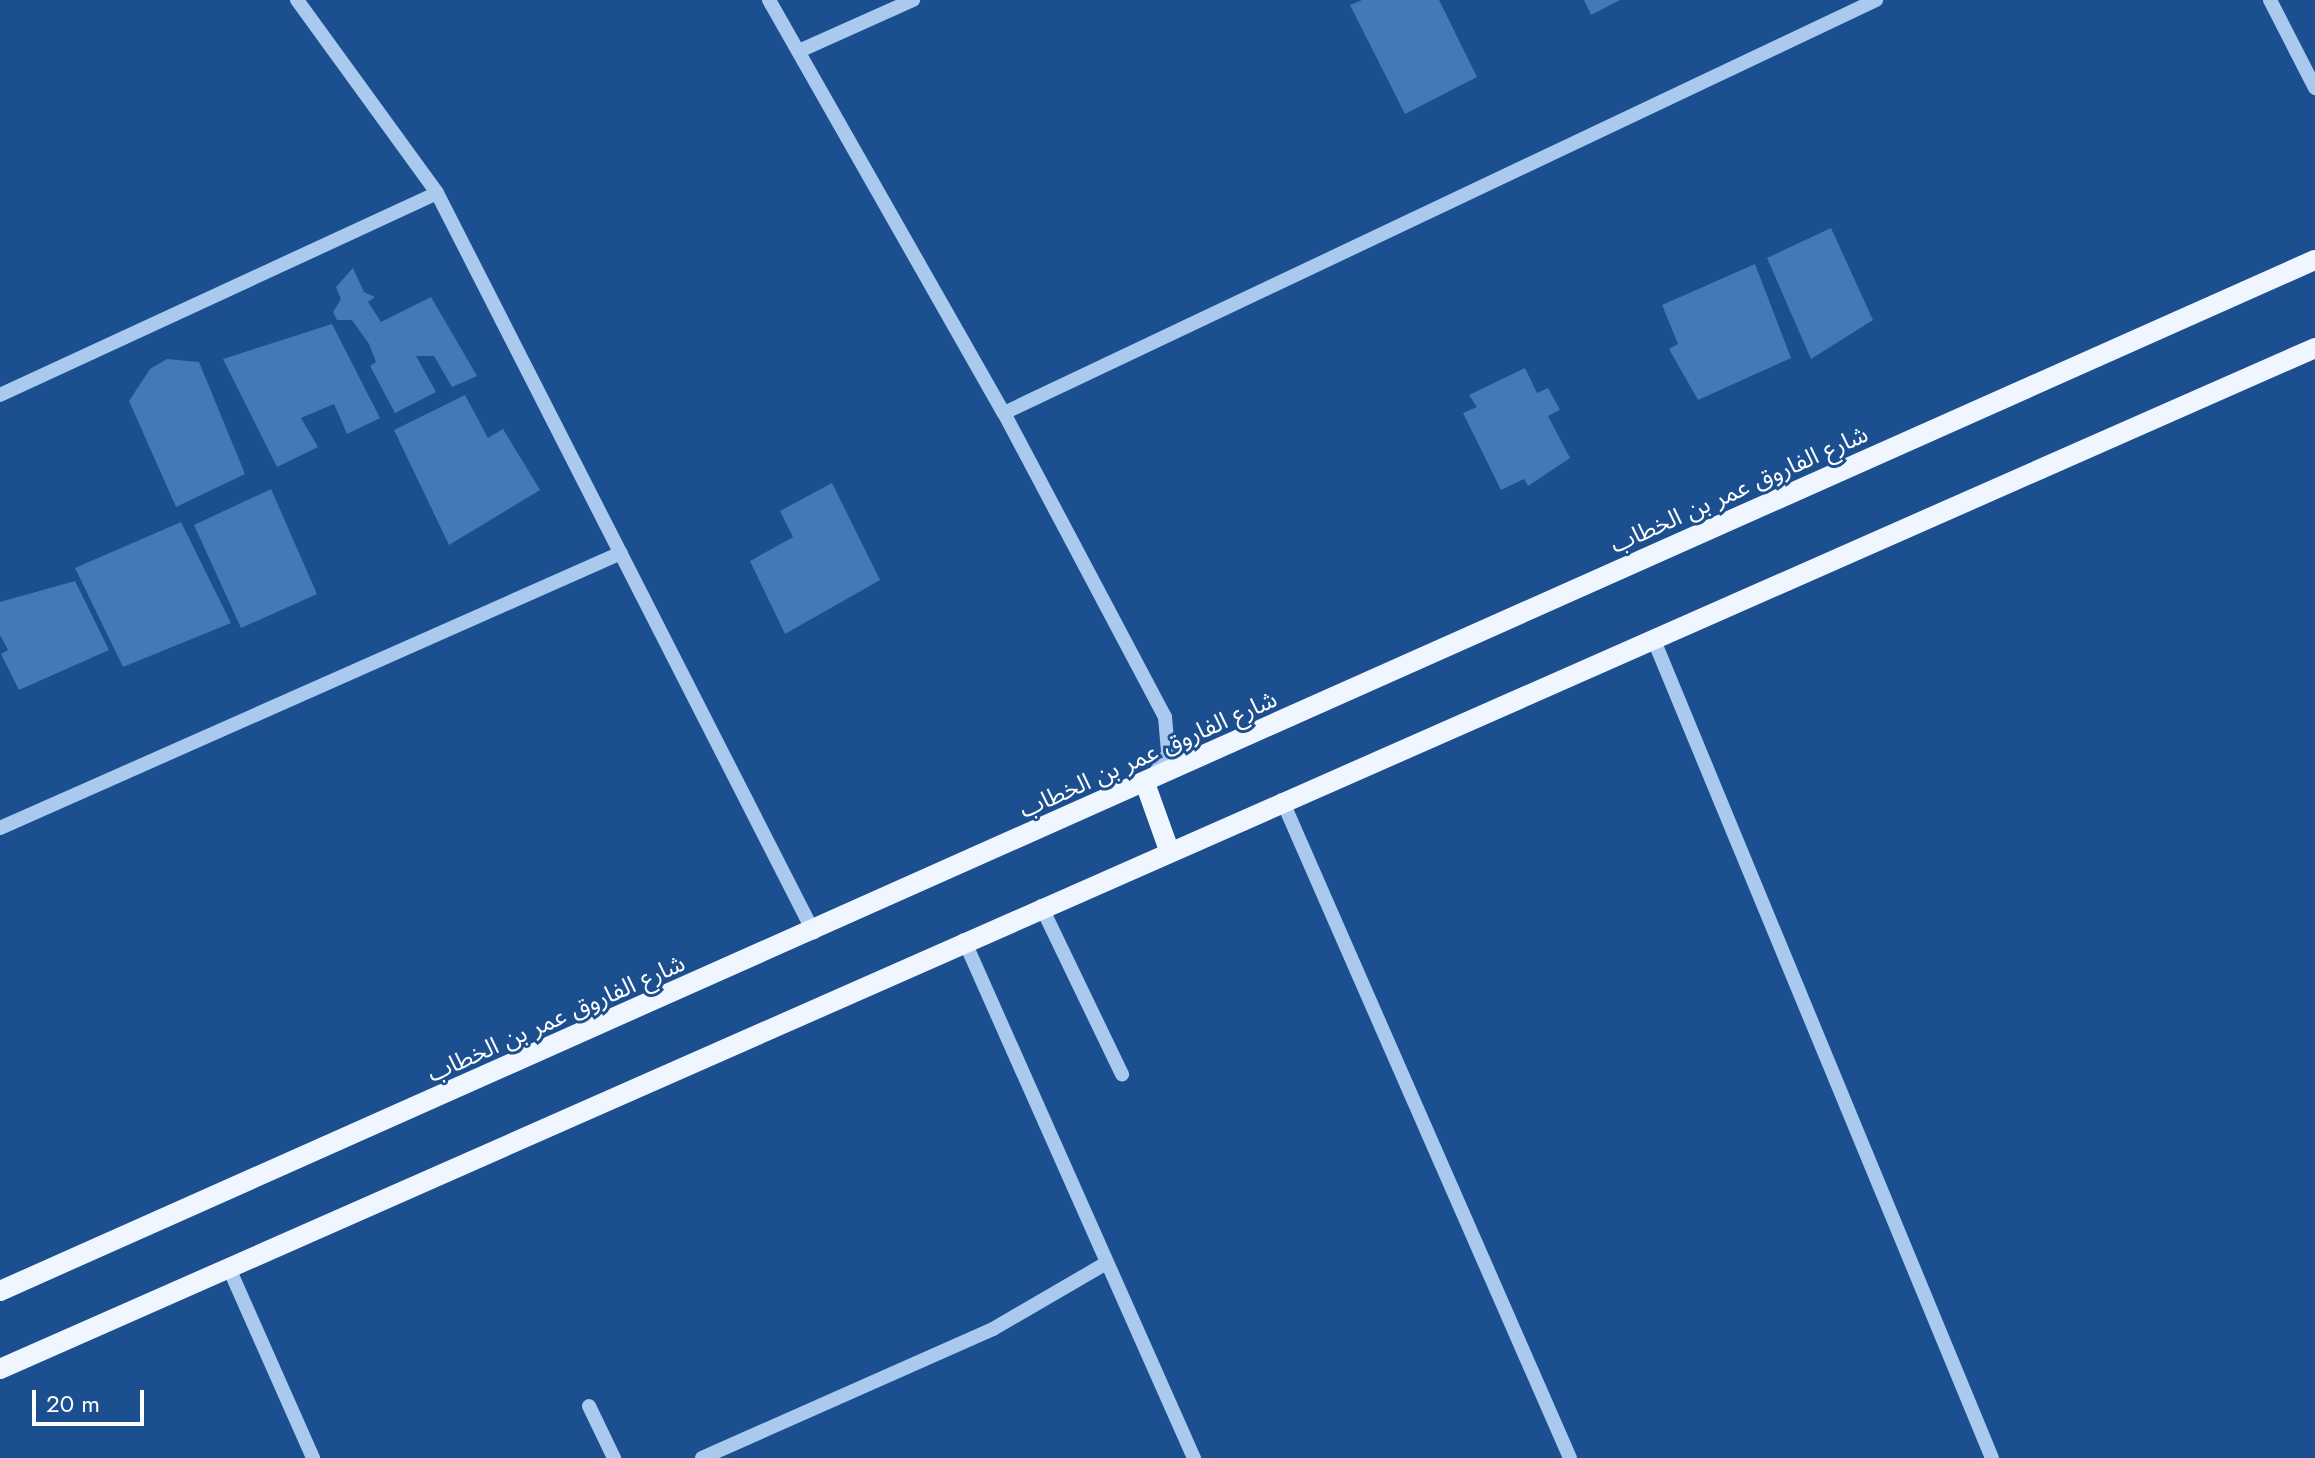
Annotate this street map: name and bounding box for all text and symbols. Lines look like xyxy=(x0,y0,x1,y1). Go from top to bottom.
street label: شارع الفاروق عمر بن الخطاب xyxy=(1606,419,1872,559)
street label: شارع الفاروق عمر بن الخطاب xyxy=(1015,684,1281,824)
street label: شارع الفاروق عمر بن الخطاب xyxy=(423,948,689,1088)
scale bar xyxy=(36,1374,148,1424)
text: 20 m xyxy=(46,1386,100,1421)

